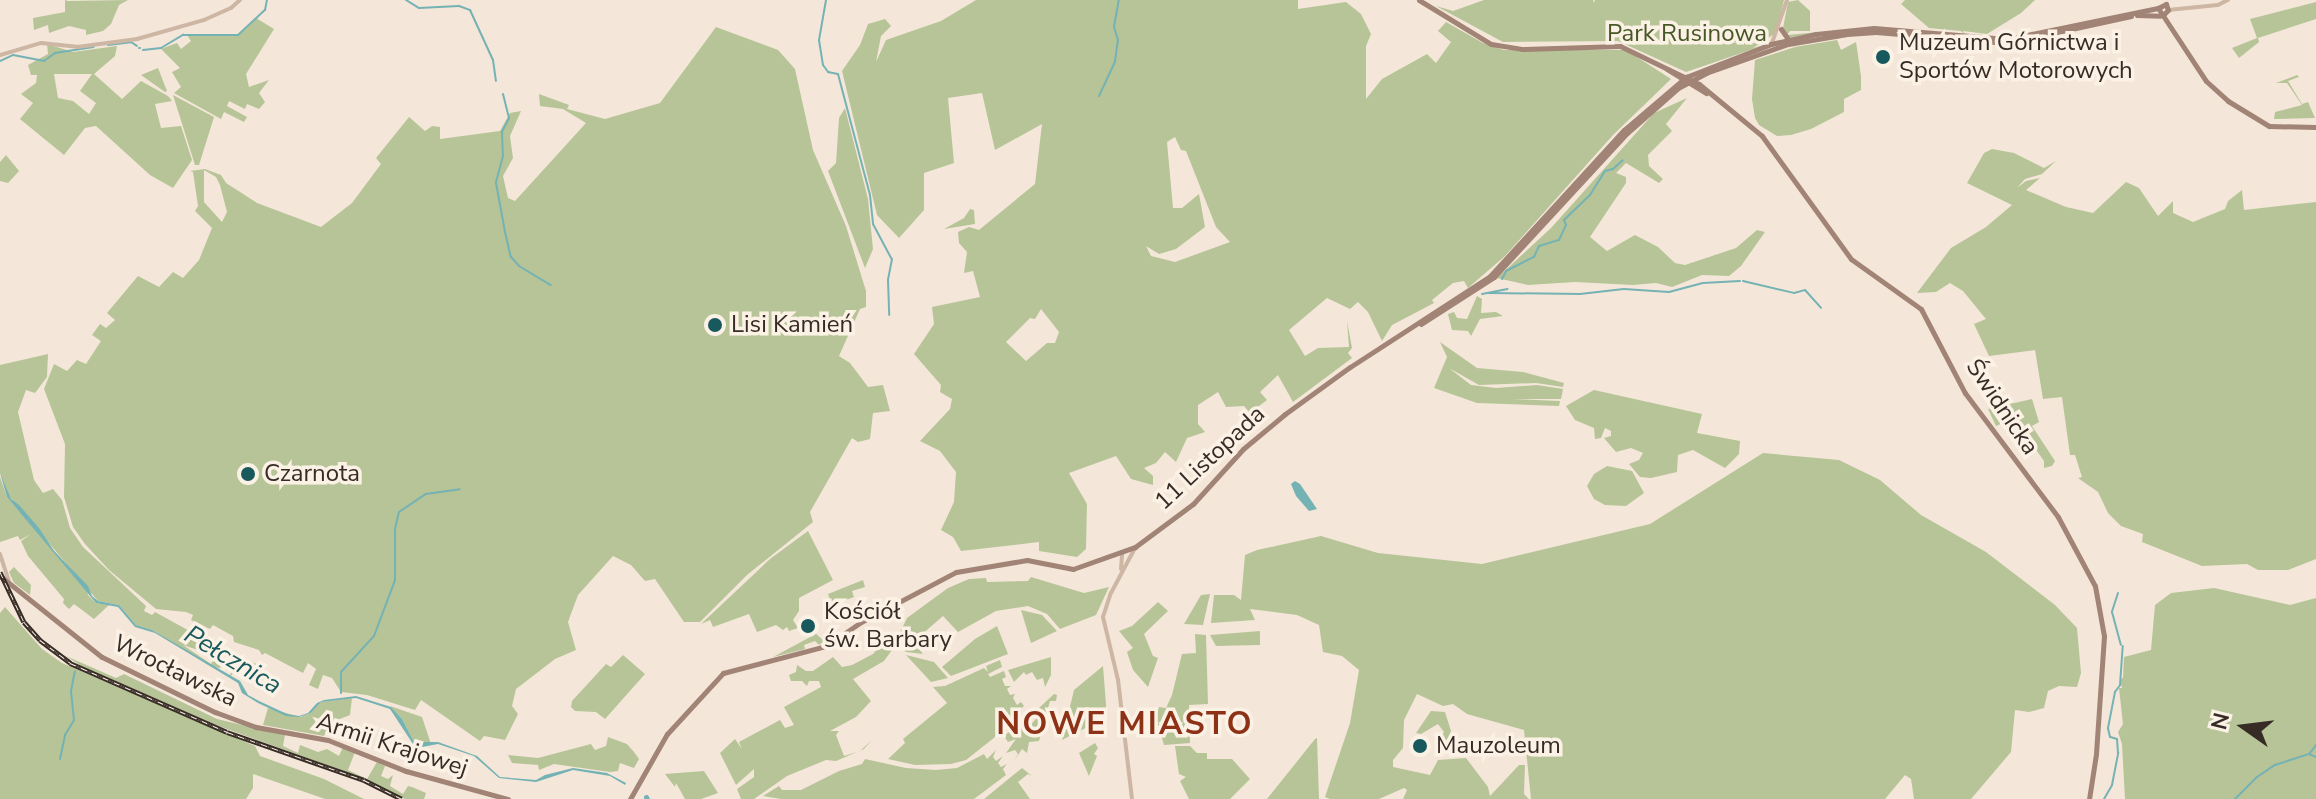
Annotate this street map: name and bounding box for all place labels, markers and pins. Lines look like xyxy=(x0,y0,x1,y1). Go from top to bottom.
place label: Muzeum Górnictwa i Sportów Motorowych xyxy=(1899,29,2133,85)
marker: Muzeum Górnictwa i Sportów Motorowych xyxy=(1874,48,1892,66)
place label: Lisi Kamień xyxy=(731,311,853,339)
marker: Lisi Kamień xyxy=(706,316,724,334)
place label: Czarnota xyxy=(264,460,360,488)
marker: Czarnota xyxy=(239,465,257,483)
place label: Kościół św. Barbary xyxy=(824,598,952,654)
marker: Kościół św. Barbary xyxy=(799,617,817,635)
place label: Mauzoleum xyxy=(1436,732,1561,760)
marker: Mauzoleum xyxy=(1411,737,1429,755)

